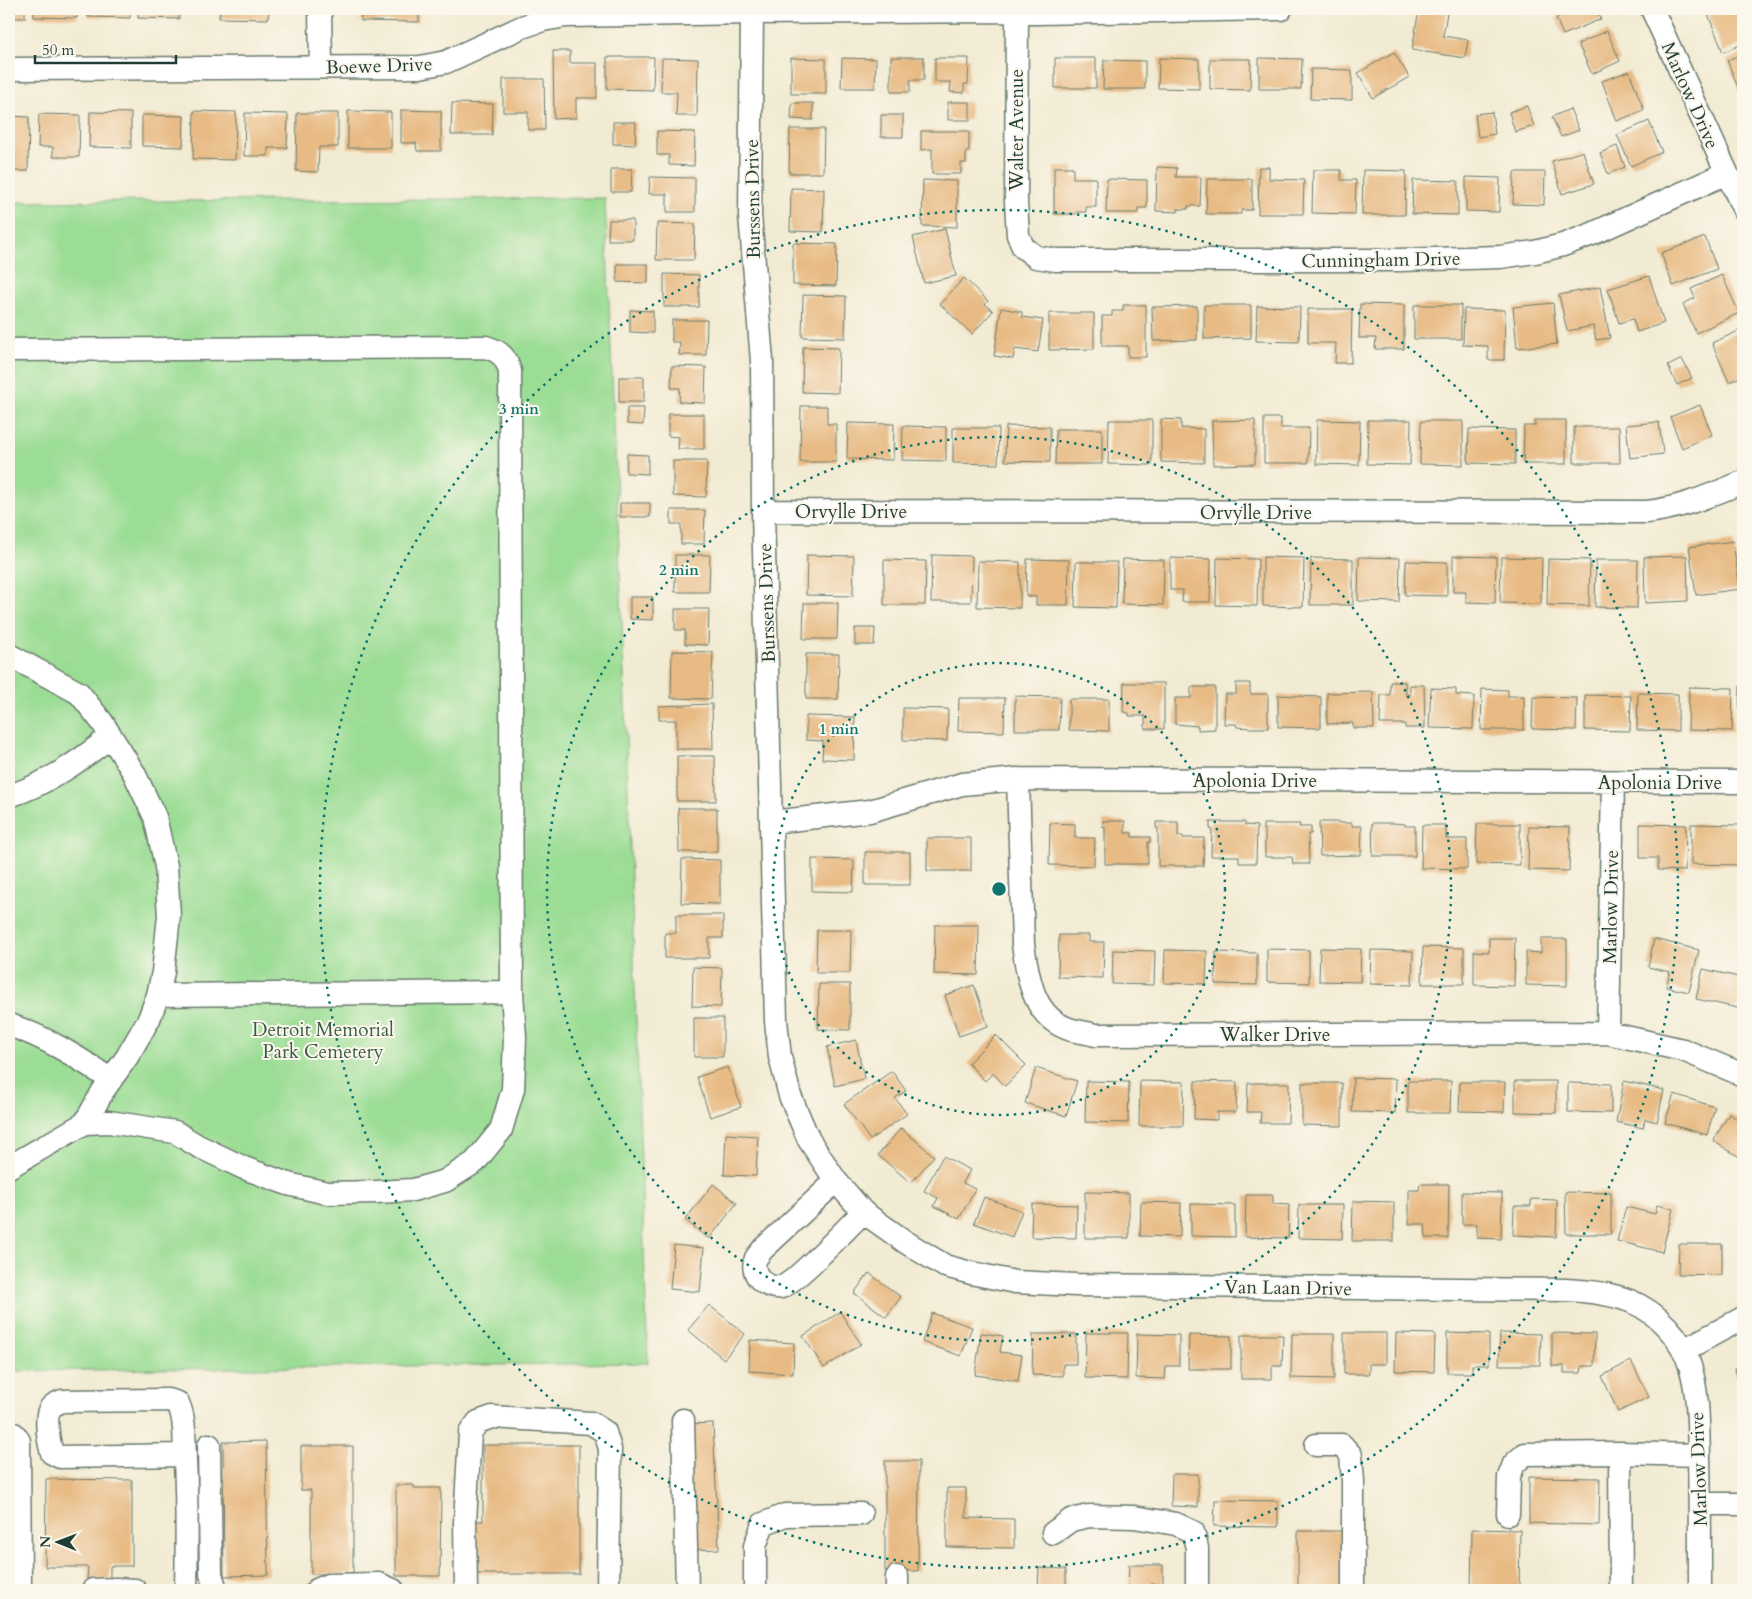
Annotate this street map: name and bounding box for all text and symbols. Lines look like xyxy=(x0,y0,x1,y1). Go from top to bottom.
scale bar xyxy=(35,32,176,64)
street label: Marlow Drive xyxy=(1655,38,1725,153)
text: 50 m xyxy=(42,40,74,60)
street label: Boewe Drive xyxy=(325,51,433,81)
street label: Walter Avenue xyxy=(1004,69,1030,192)
street label: Burssens Drive xyxy=(739,139,767,259)
street label: Cunningham Drive xyxy=(1301,246,1461,274)
text: 3 min xyxy=(499,399,539,419)
street label: Orvylle Drive xyxy=(795,499,907,525)
street label: Orvylle Drive xyxy=(1200,500,1312,526)
street label: Burssens Drive xyxy=(752,543,782,663)
text: 2 min xyxy=(659,560,699,580)
text: 1 min xyxy=(819,719,859,739)
street label: Apolonia Drive xyxy=(1193,768,1317,794)
street label: Apolonia Drive xyxy=(1598,770,1722,796)
street label: Marlow Drive xyxy=(1597,850,1625,964)
centre of rings xyxy=(990,880,1008,898)
park label: Detroit Memorial Park Cemetery xyxy=(252,1017,394,1065)
street label: Walker Drive xyxy=(1219,1022,1330,1048)
street label: Van Laan Drive xyxy=(1224,1274,1352,1302)
street label: Marlow Drive xyxy=(1684,1411,1714,1527)
north arrow xyxy=(32,1516,82,1566)
text: N xyxy=(36,1536,55,1548)

